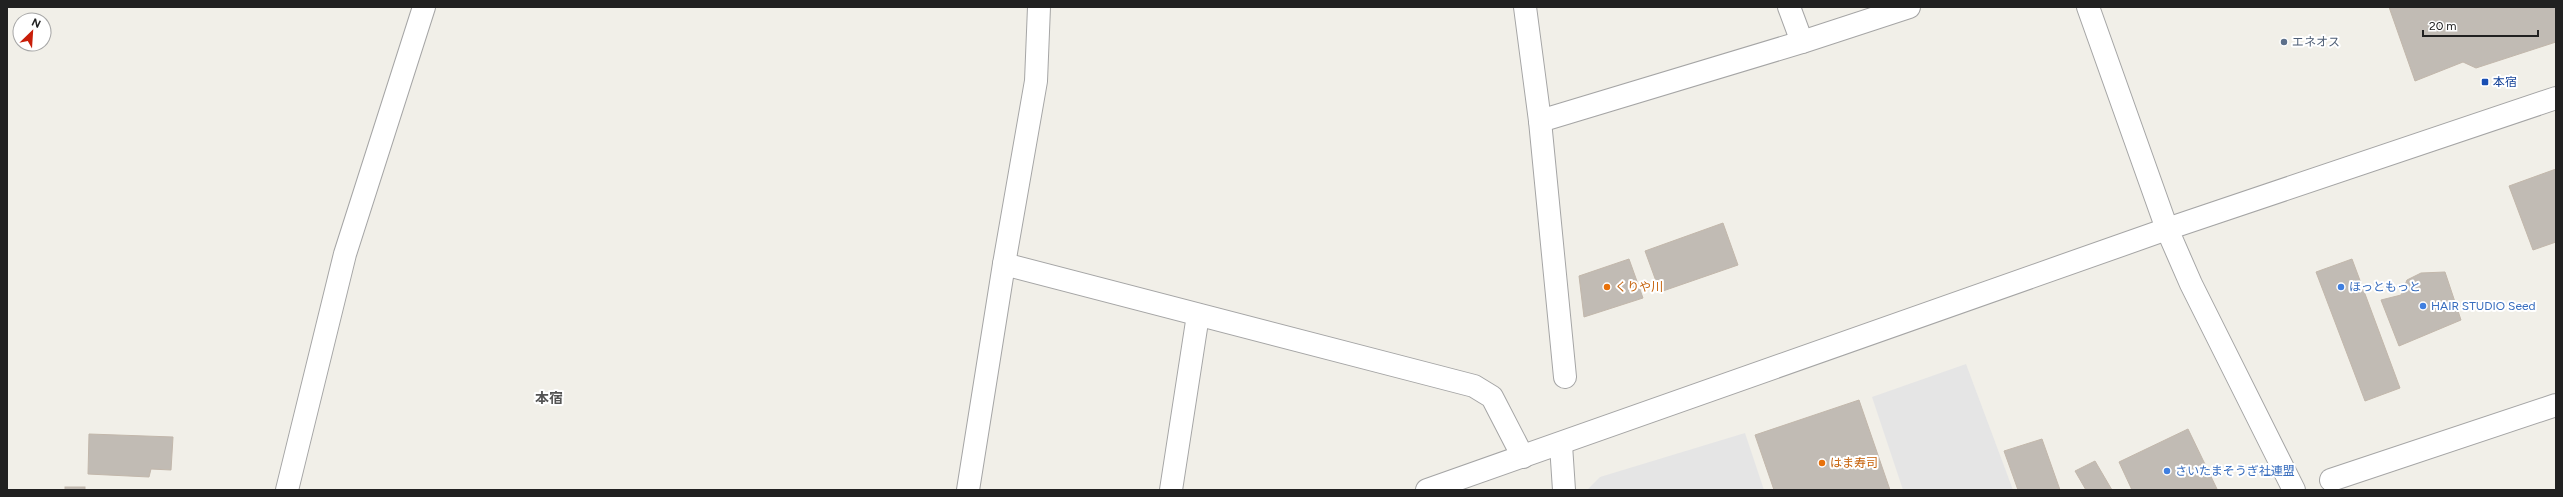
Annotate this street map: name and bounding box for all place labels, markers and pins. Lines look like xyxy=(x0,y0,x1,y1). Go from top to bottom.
place label: エネオス xyxy=(2292,35,2340,49)
marker: エネオス xyxy=(2279,37,2289,47)
place label: 本宿 xyxy=(2493,75,2517,89)
marker: 本宿 xyxy=(2480,77,2490,87)
place label: くりや川 xyxy=(1615,280,1663,294)
place label: ほっともっと xyxy=(2349,280,2421,294)
marker: くりや川 xyxy=(1602,282,1612,292)
marker: ほっともっと xyxy=(2336,282,2346,292)
place label: HAIR STUDIO Seed xyxy=(2431,299,2536,313)
marker: HAIR STUDIO Seed xyxy=(2418,301,2428,311)
place label: はま寿司 xyxy=(1830,456,1878,470)
marker: はま寿司 xyxy=(1817,458,1827,468)
place label: さいたまそうぎ社連盟 xyxy=(2175,464,2295,478)
marker: さいたまそうぎ社連盟 xyxy=(2162,466,2172,476)

